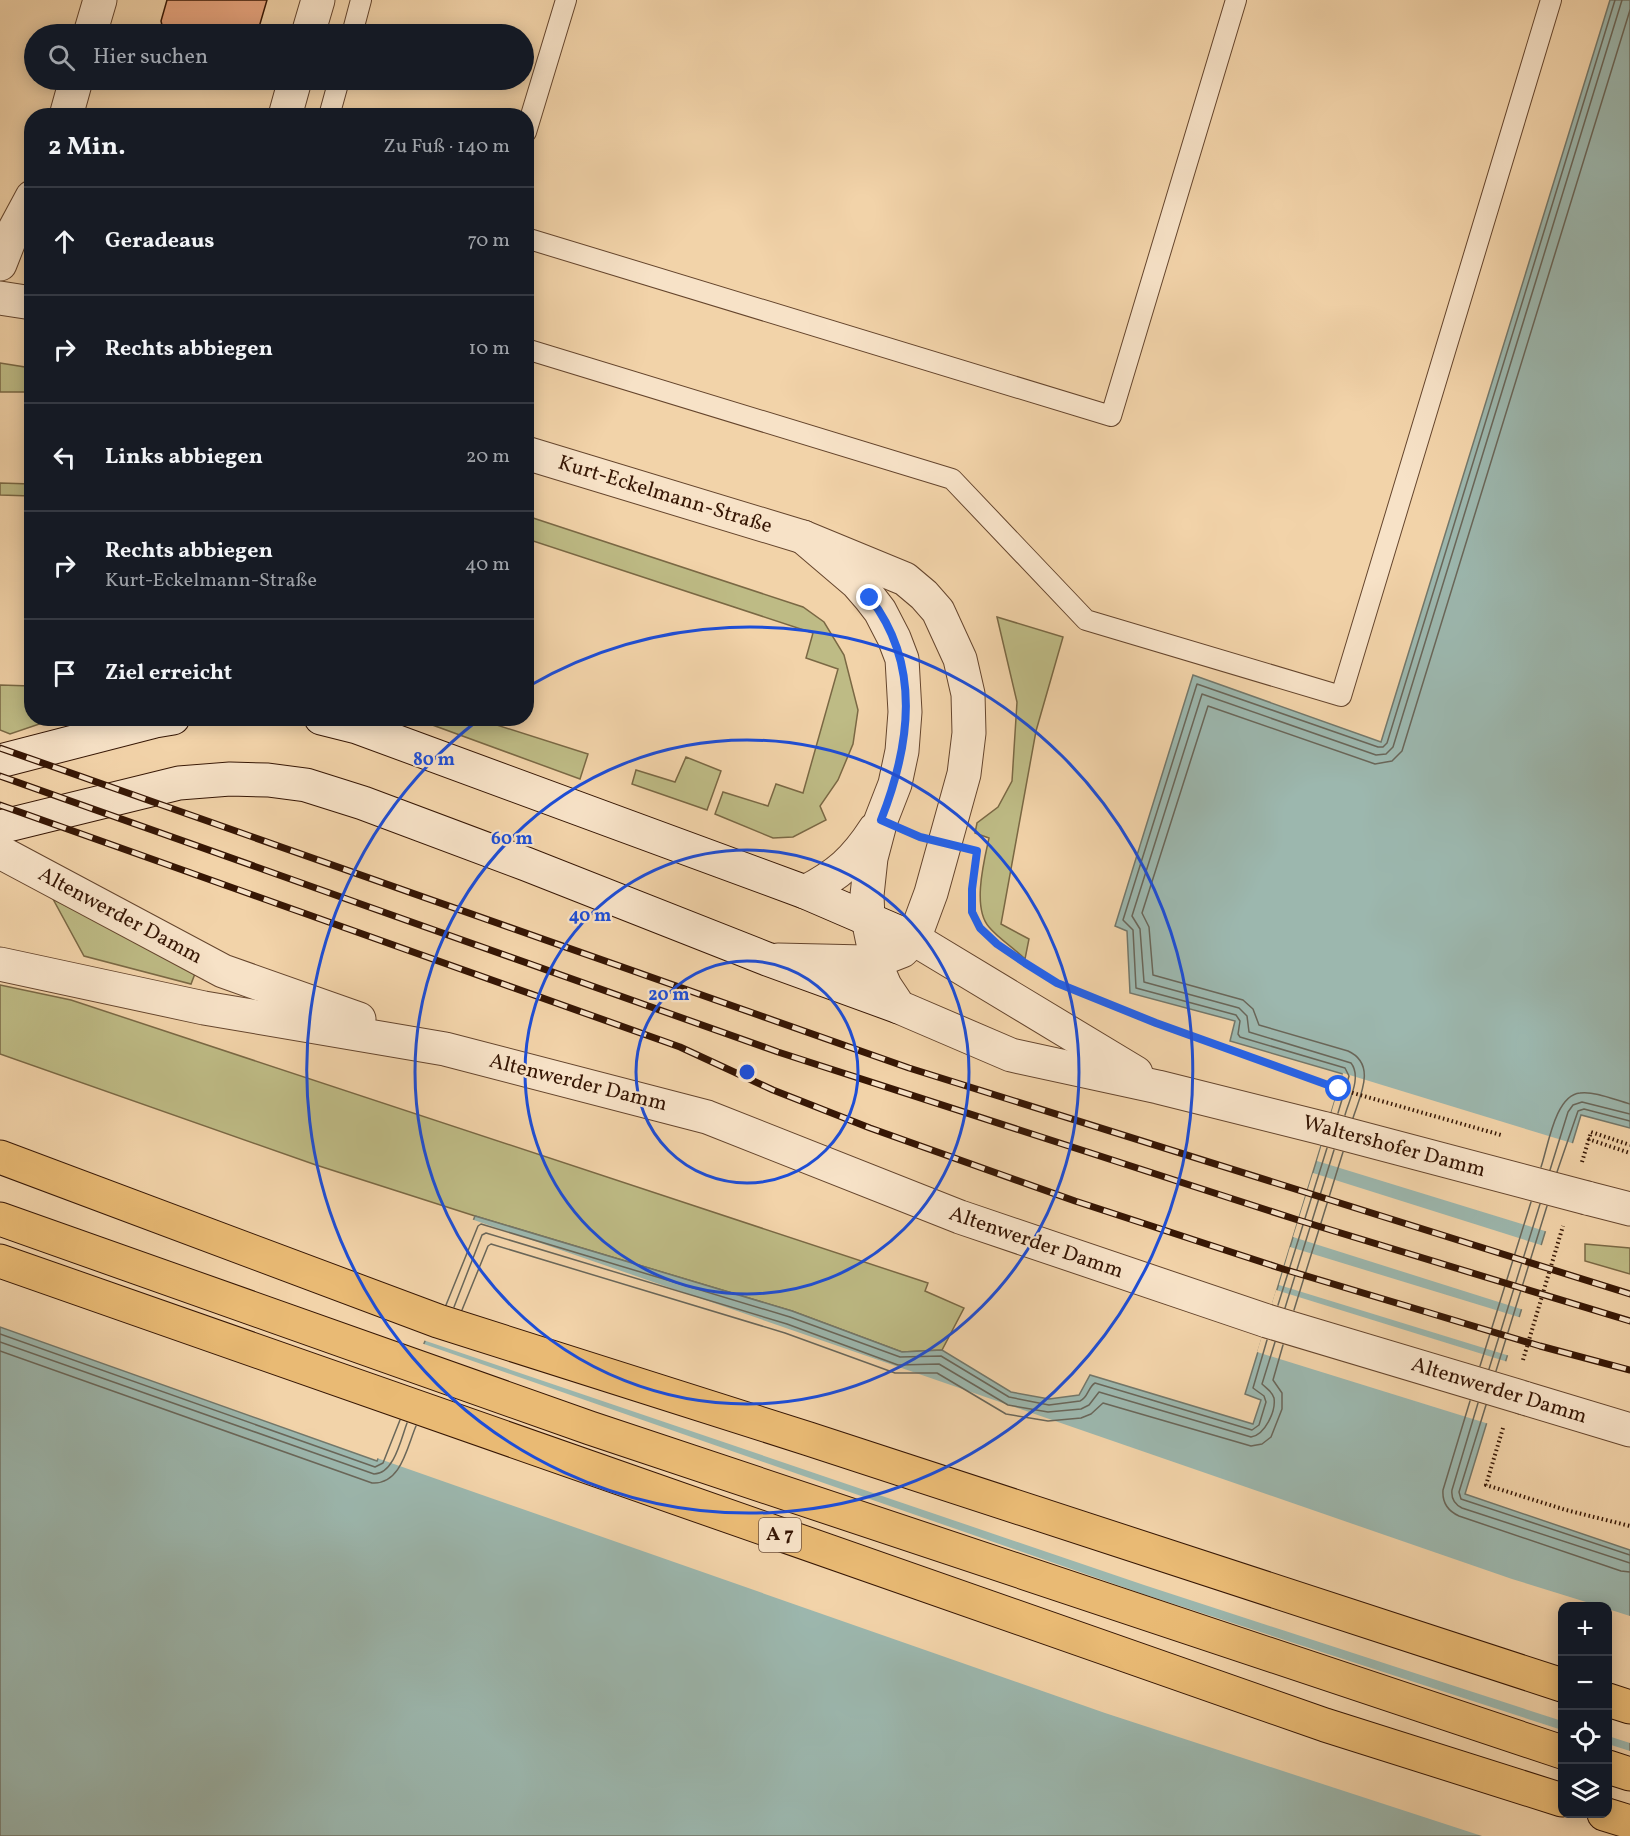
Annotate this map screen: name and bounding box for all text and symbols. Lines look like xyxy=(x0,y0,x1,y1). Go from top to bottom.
search box xyxy=(24,24,534,90)
icon: search xyxy=(45,41,78,74)
text: Hier suchen xyxy=(93,42,208,73)
text: 2 Min. xyxy=(48,129,126,165)
text: Zu Fuß · 140 m xyxy=(383,133,510,161)
icon: ahead xyxy=(48,225,81,258)
text: Geradeaus xyxy=(105,226,215,257)
text: 70 m xyxy=(467,227,510,255)
icon: right xyxy=(48,333,81,366)
text: Rechts abbiegen xyxy=(105,334,273,365)
text: 10 m xyxy=(469,335,510,363)
icon: left xyxy=(48,441,81,474)
text: Links abbiegen xyxy=(105,442,263,473)
text: 20 m xyxy=(466,443,510,471)
street label: Kurt-Eckelmann-Straße xyxy=(554,449,776,541)
text: Rechts abbiegen xyxy=(105,536,273,567)
icon: right xyxy=(48,549,81,582)
text: 40 m xyxy=(465,551,510,579)
text: Kurt-Eckelmann-Straße xyxy=(105,567,317,595)
route end xyxy=(856,584,882,610)
icon: arrive xyxy=(48,657,81,690)
text: Ziel erreicht xyxy=(105,658,232,689)
text: 80 m xyxy=(413,748,455,773)
text: 60 m xyxy=(491,827,533,852)
street label: Altenwerder Damm xyxy=(33,860,207,972)
text: 40 m xyxy=(569,904,611,929)
text: 20 m xyxy=(648,983,690,1008)
street label: Altenwerder Damm xyxy=(486,1047,670,1119)
centre of rings xyxy=(737,1062,757,1082)
route start xyxy=(1325,1075,1351,1101)
street label: Waltershofer Damm xyxy=(1299,1109,1489,1185)
street label: Altenwerder Damm xyxy=(945,1200,1127,1286)
street label: Altenwerder Damm xyxy=(1408,1350,1590,1432)
road number: A 7 xyxy=(759,1518,801,1552)
map controls xyxy=(1558,1602,1612,1818)
button: + xyxy=(1558,1602,1612,1656)
button: − xyxy=(1558,1656,1612,1710)
button: locate xyxy=(1558,1710,1612,1764)
button: layers xyxy=(1558,1764,1612,1818)

